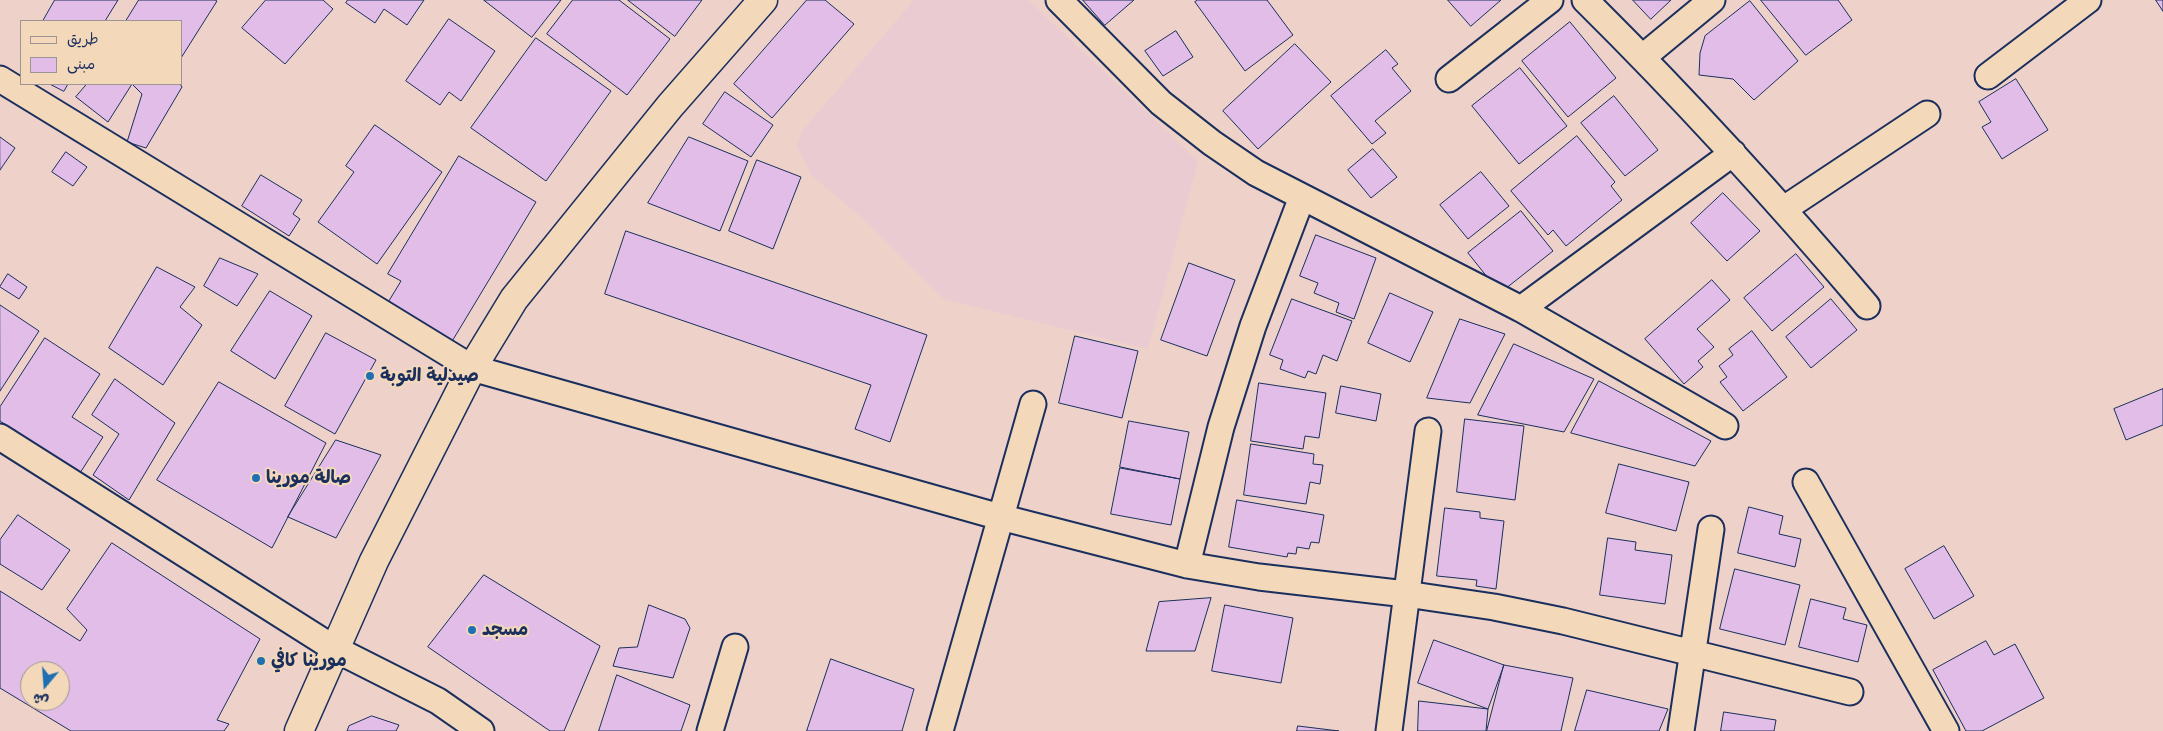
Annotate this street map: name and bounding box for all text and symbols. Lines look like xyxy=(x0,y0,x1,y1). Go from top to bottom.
legend xyxy=(20,20,182,85)
text: طريق xyxy=(67,30,99,49)
text: مبنى xyxy=(67,55,95,74)
place label: صيدلية التوبة xyxy=(380,365,479,387)
marker: صيدلية التوبة xyxy=(364,370,376,382)
place label: صالة مورينا xyxy=(266,467,351,489)
marker: صالة مورينا xyxy=(250,472,262,484)
place label: مسجد xyxy=(482,619,528,641)
marker: مسجد xyxy=(466,624,478,636)
place label: مورينا كافي xyxy=(271,650,347,672)
marker: مورينا كافي xyxy=(255,655,267,667)
north arrow xyxy=(20,661,70,711)
text: ش xyxy=(31,689,50,710)

